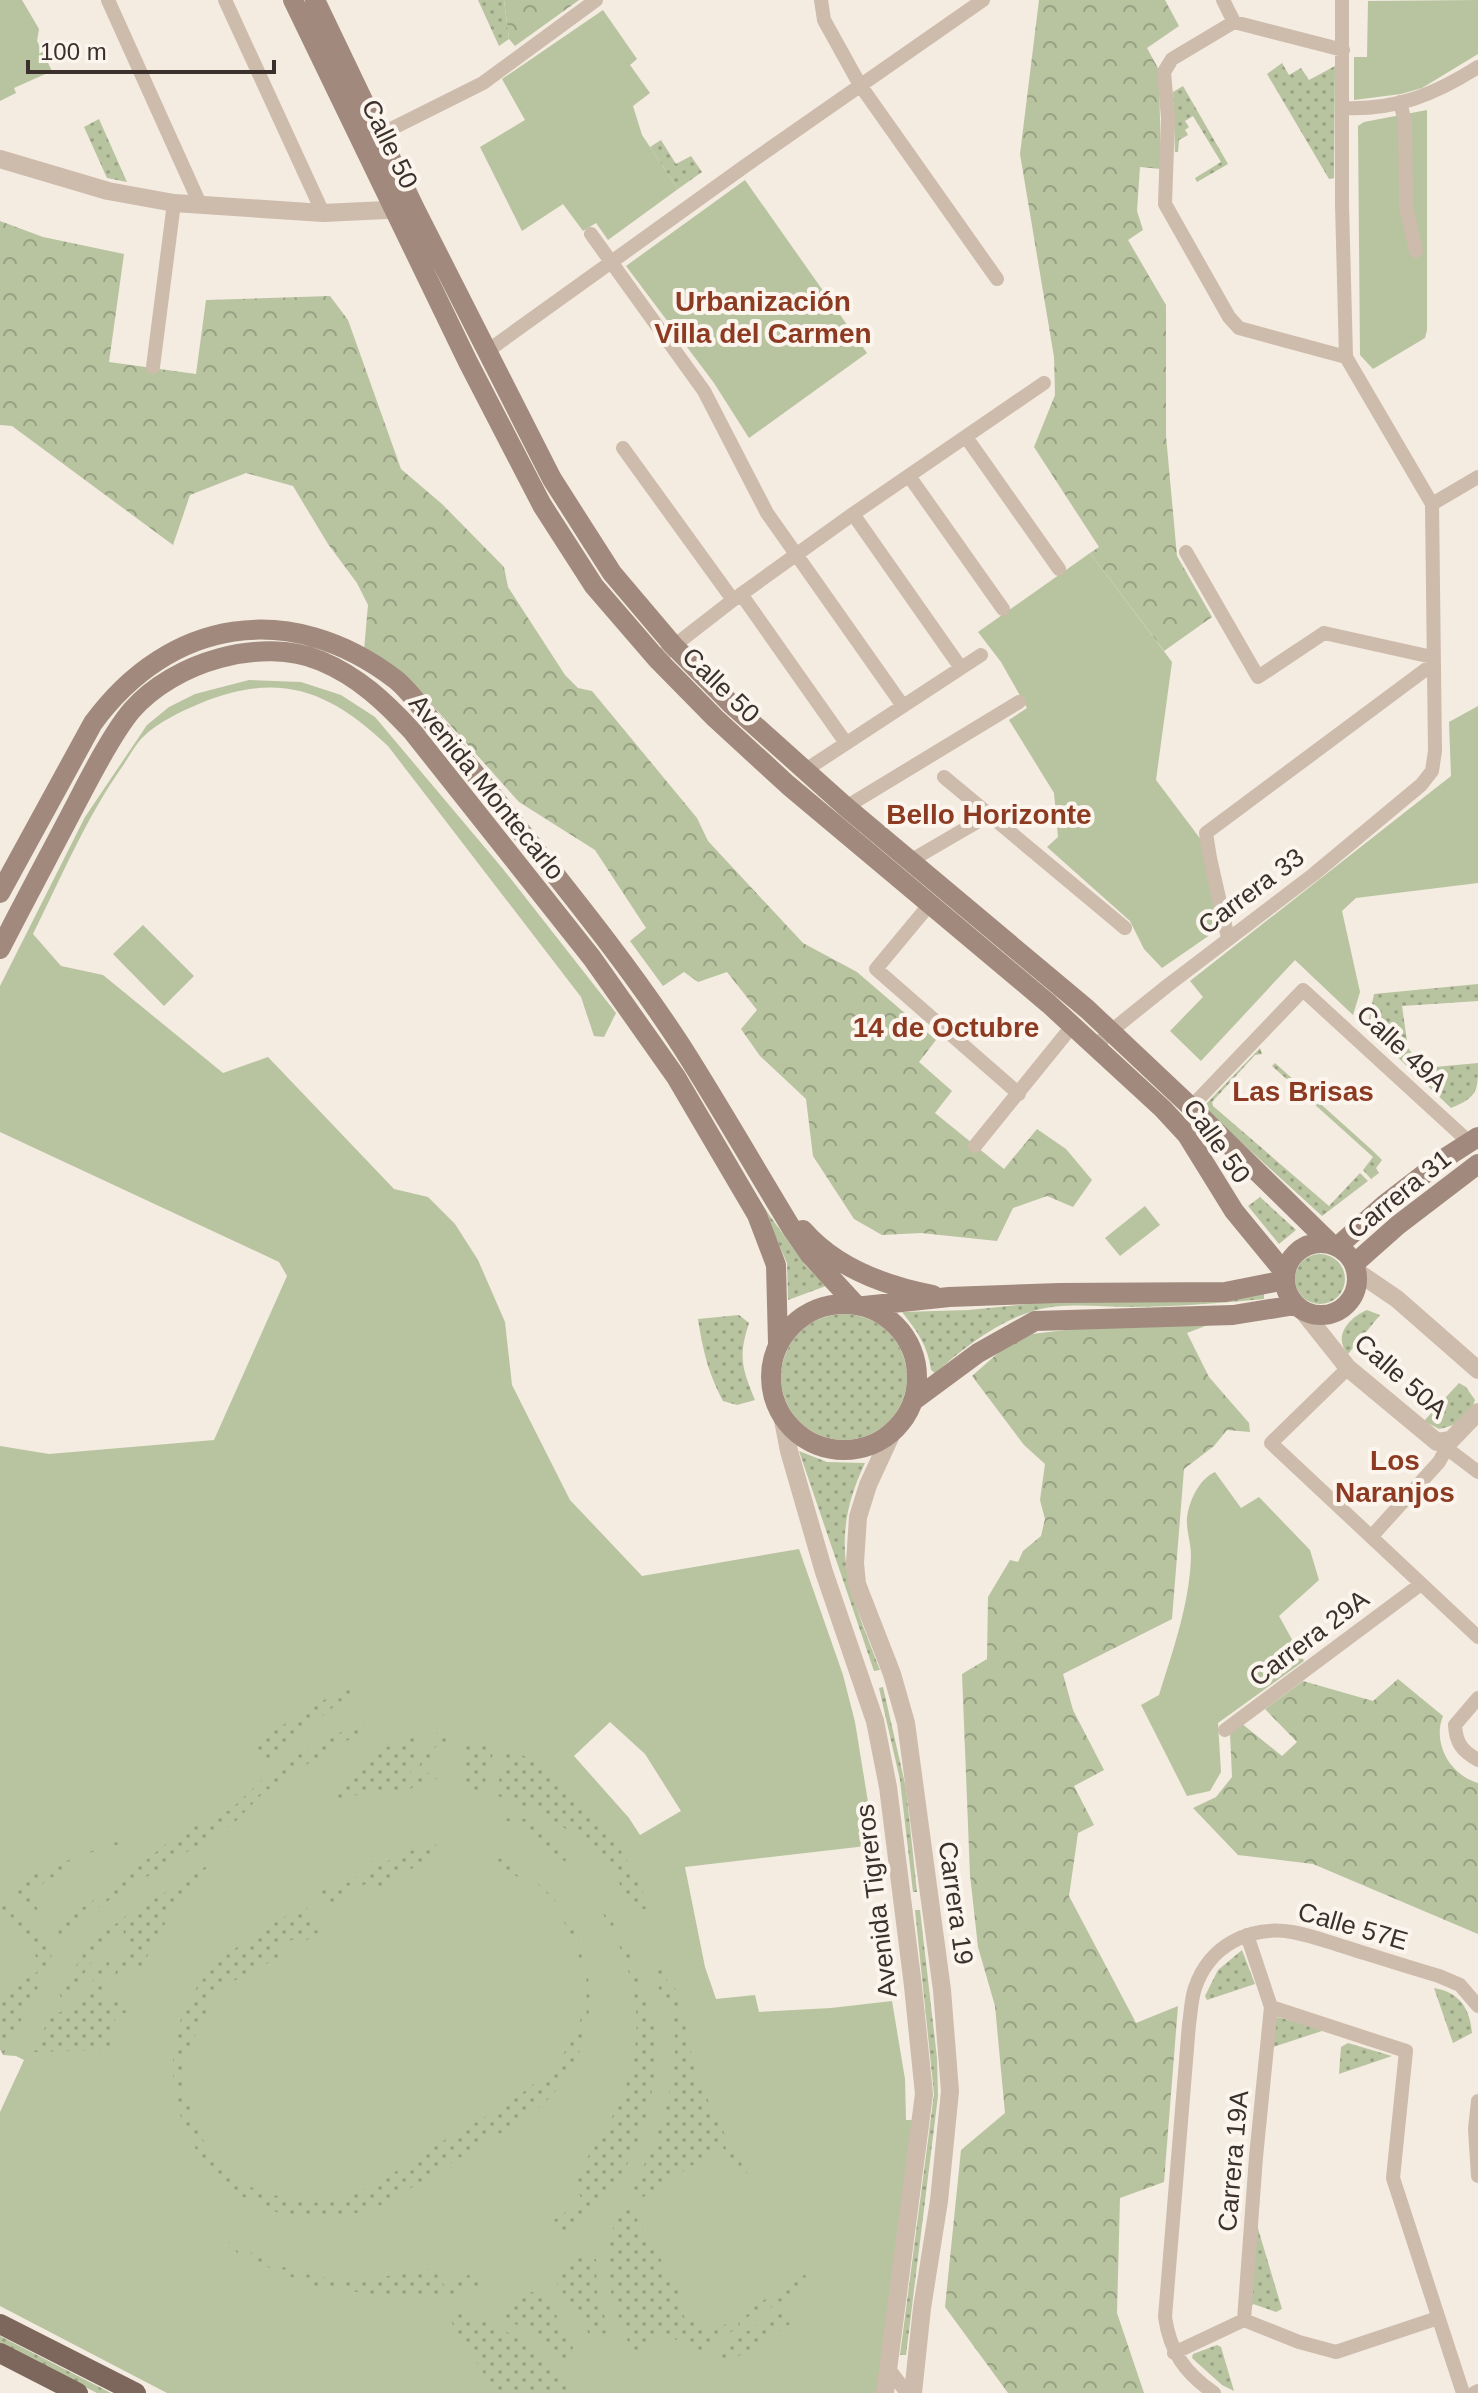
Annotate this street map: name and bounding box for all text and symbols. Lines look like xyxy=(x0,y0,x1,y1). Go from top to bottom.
scale bar xyxy=(28,24,274,74)
text: 100 m xyxy=(40,38,107,65)
street label: Calle 50 xyxy=(356,95,424,193)
district label: Urbanización Villa del Carmen xyxy=(654,286,872,349)
street label: Calle 50 xyxy=(676,641,766,729)
street label: Avenida Montecarlo xyxy=(403,688,571,886)
district label: Bello Horizonte xyxy=(886,799,1092,830)
street label: Carrera 33 xyxy=(1192,842,1310,940)
street label: Calle 49A xyxy=(1351,999,1454,1098)
district label: 14 de Octubre xyxy=(853,1012,1039,1043)
district label: Las Brisas xyxy=(1232,1076,1374,1107)
street label: Calle 50 xyxy=(1177,1093,1257,1189)
street label: Carrera 31 xyxy=(1341,1143,1457,1245)
street label: Calle 50A xyxy=(1349,1328,1454,1425)
district label: Los Naranjos xyxy=(1335,1445,1455,1508)
street label: Carrera 29A xyxy=(1243,1583,1375,1693)
street label: Avenida Tigreros xyxy=(849,1803,903,1999)
street label: Carrera 19 xyxy=(932,1839,980,1967)
street label: Calle 57E xyxy=(1295,1896,1411,1956)
street label: Carrera 19A xyxy=(1212,2089,1254,2233)

